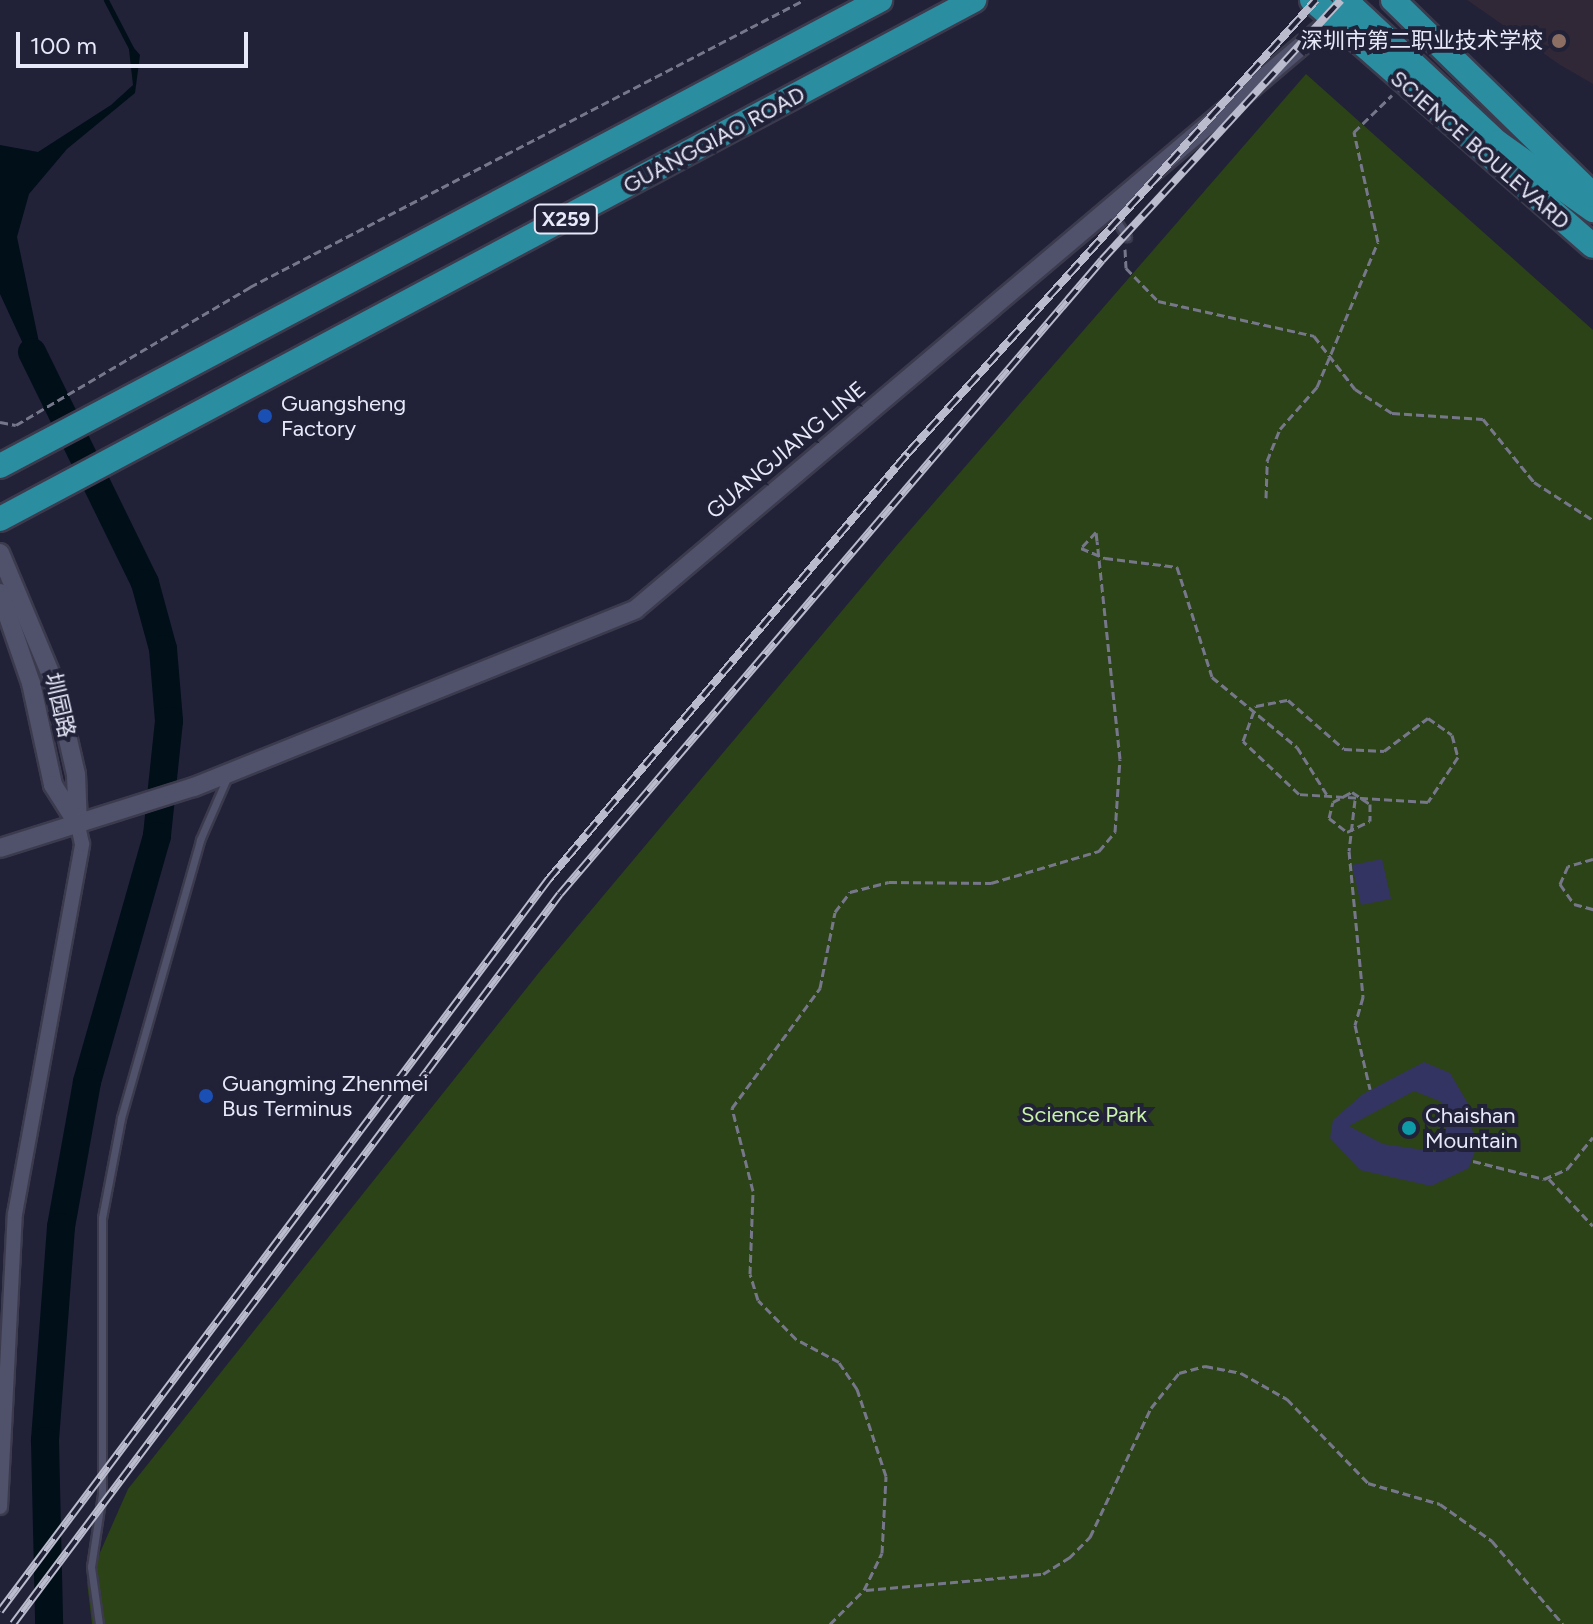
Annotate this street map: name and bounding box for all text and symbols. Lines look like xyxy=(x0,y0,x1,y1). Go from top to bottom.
scale bar xyxy=(20,16,252,66)
place label: 深圳市第二职业技术学校 xyxy=(1301,28,1543,54)
text: 100 m xyxy=(30,31,97,60)
marker: 深圳市第二职业技术学校 xyxy=(1550,32,1568,50)
street label: SCIENCE BOULEVARD xyxy=(1385,65,1575,235)
street label: GUANGQIAO ROAD xyxy=(619,81,809,199)
road number: X259 xyxy=(532,203,600,235)
street label: GUANGJIANG LINE xyxy=(701,376,871,524)
place label: Guangsheng Factory xyxy=(281,390,406,442)
marker: Guangsheng Factory xyxy=(256,407,274,425)
street label: 圳园路 xyxy=(40,670,80,740)
place label: Guangming Zhenmei Bus Terminus xyxy=(222,1070,428,1122)
marker: Guangming Zhenmei Bus Terminus xyxy=(197,1087,215,1105)
park label: Science Park xyxy=(1021,1102,1147,1128)
place label: Chaishan Mountain xyxy=(1425,1102,1518,1154)
marker: Chaishan Mountain xyxy=(1400,1119,1418,1137)

